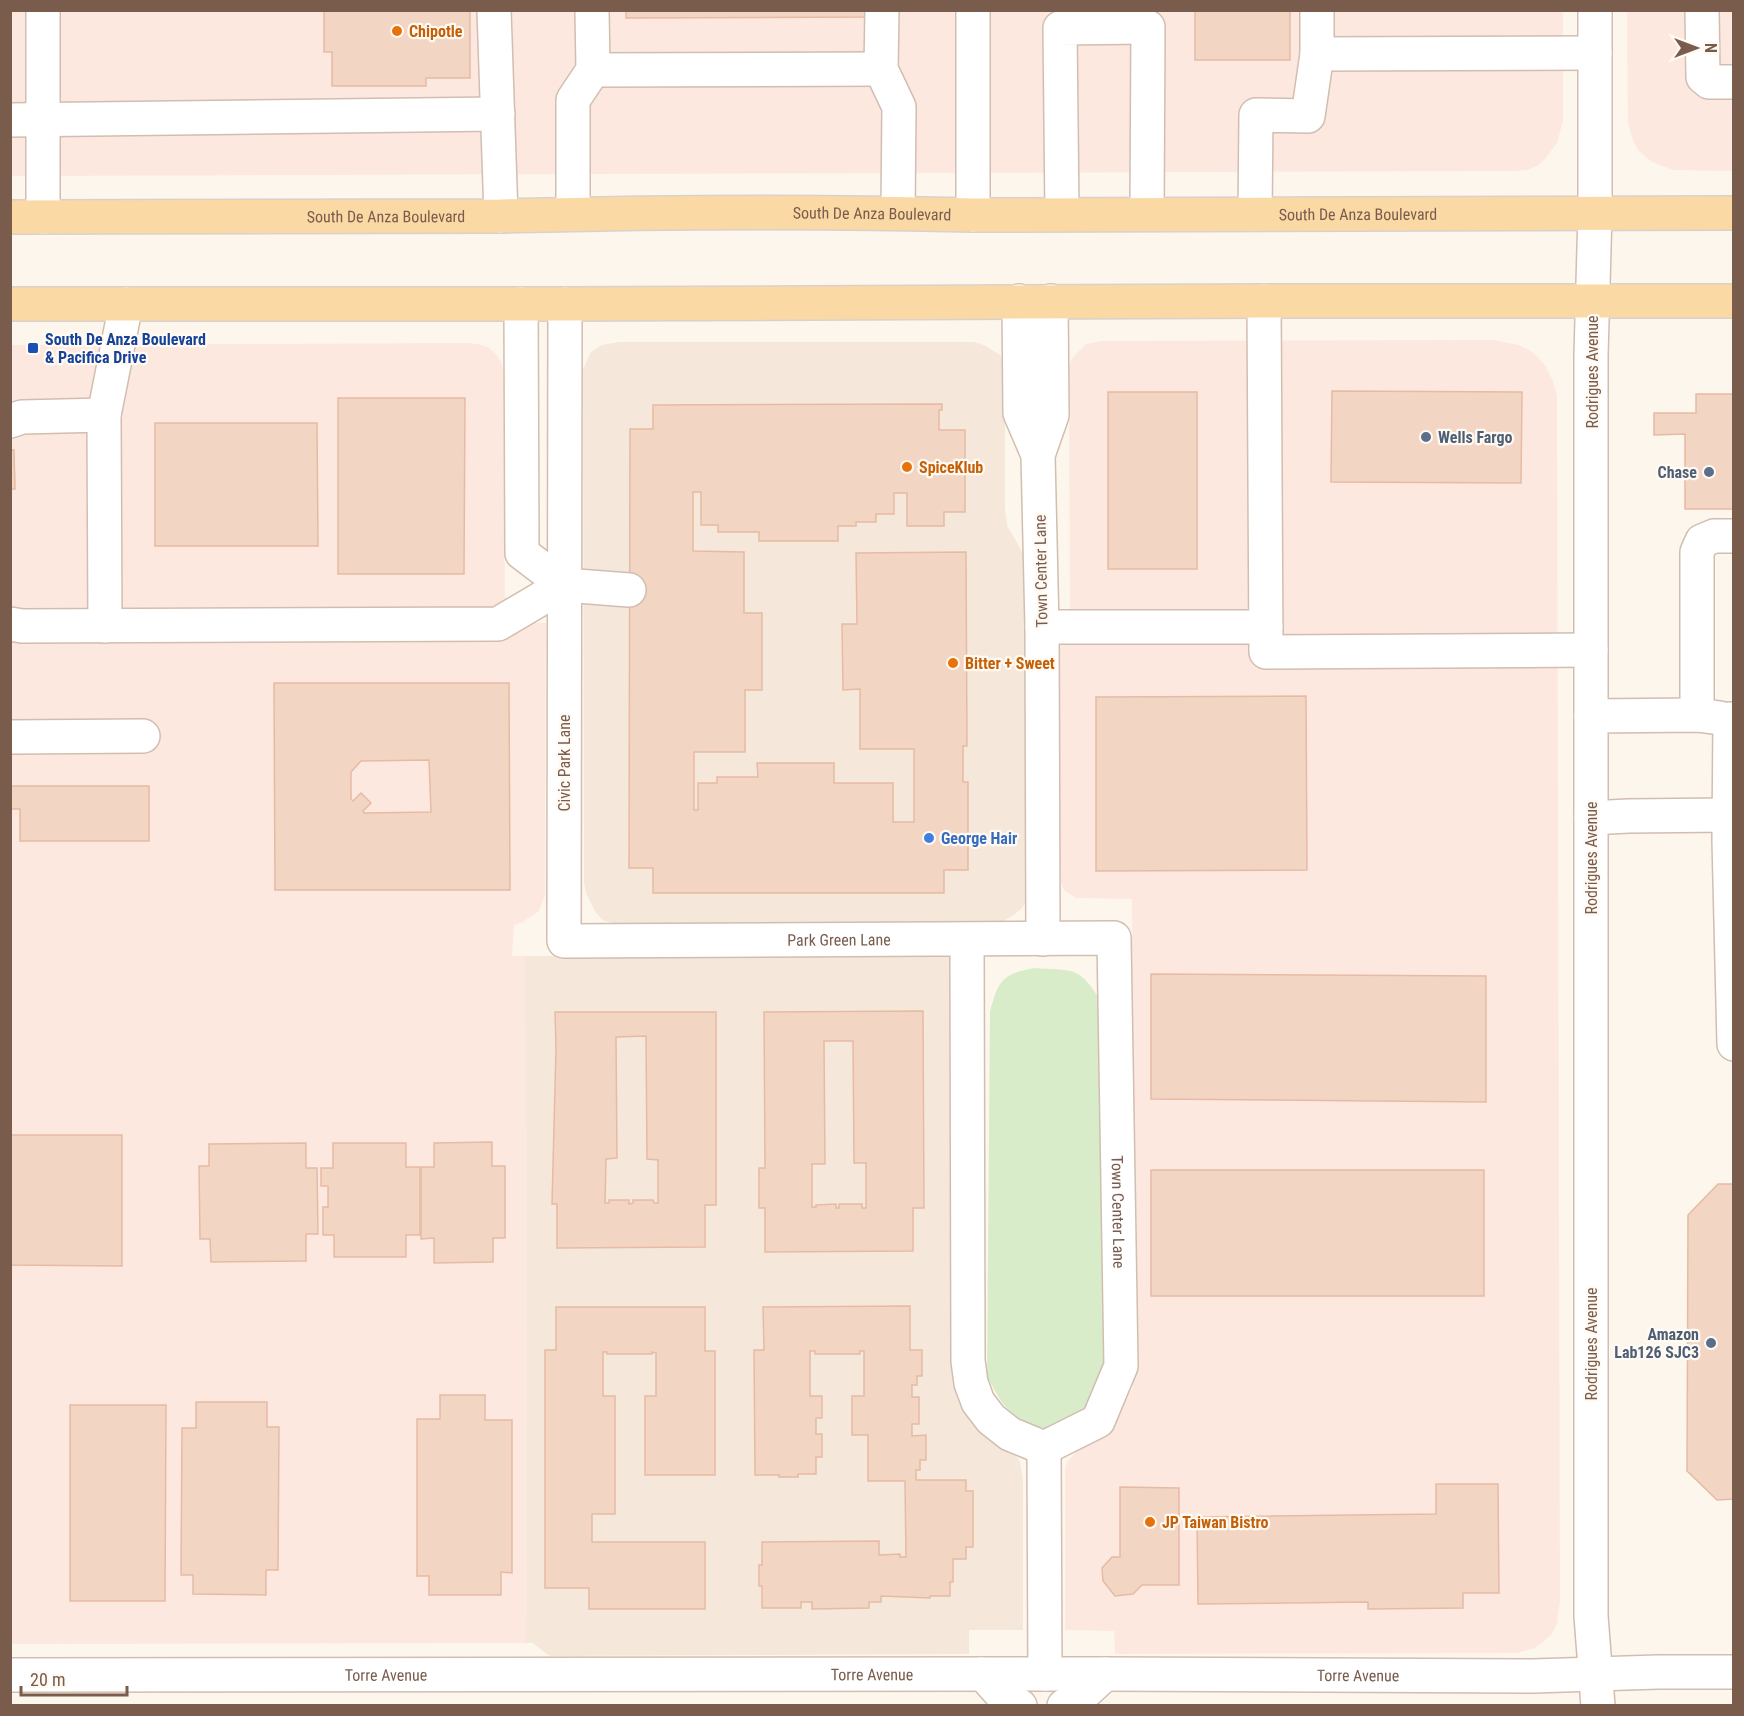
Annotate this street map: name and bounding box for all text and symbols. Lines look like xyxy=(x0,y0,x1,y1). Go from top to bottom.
north arrow xyxy=(1666,18,1726,78)
place label: Chipotle xyxy=(409,22,463,41)
marker: Chipotle xyxy=(390,24,404,38)
text: N xyxy=(1701,43,1720,53)
street label: South De Anza Boulevard xyxy=(793,203,951,224)
street label: South De Anza Boulevard xyxy=(1279,204,1437,224)
street label: South De Anza Boulevard xyxy=(307,207,465,226)
street label: Rodrigues Avenue xyxy=(1583,315,1602,429)
place label: South De Anza Boulevard & Pacifica Drive xyxy=(45,330,206,367)
marker: South De Anza Boulevard & Pacifica Drive xyxy=(26,341,40,355)
place label: Wells Fargo xyxy=(1438,428,1513,447)
marker: Wells Fargo xyxy=(1419,430,1433,444)
place label: SpiceKlub xyxy=(919,458,983,477)
marker: SpiceKlub xyxy=(900,460,914,474)
place label: Chase xyxy=(1658,463,1697,482)
marker: Chase xyxy=(1702,465,1716,479)
street label: Town Center Lane xyxy=(1031,514,1051,628)
place label: Bitter + Sweet xyxy=(965,654,1055,673)
marker: Bitter + Sweet xyxy=(946,656,960,670)
street label: Civic Park Lane xyxy=(555,714,574,812)
street label: Rodrigues Avenue xyxy=(1582,801,1601,915)
place label: George Hair xyxy=(941,829,1017,848)
marker: George Hair xyxy=(922,831,936,845)
street label: Park Green Lane xyxy=(787,930,891,949)
street label: Town Center Lane xyxy=(1108,1155,1129,1269)
street label: Rodrigues Avenue xyxy=(1582,1287,1601,1401)
place label: Amazon Lab126 SJC3 xyxy=(1614,1325,1699,1362)
marker: Amazon Lab126 SJC3 xyxy=(1704,1336,1718,1350)
place label: JP Taiwan Bistro xyxy=(1162,1513,1269,1532)
marker: JP Taiwan Bistro xyxy=(1143,1515,1157,1529)
scale bar xyxy=(21,1659,128,1697)
street label: Torre Avenue xyxy=(345,1665,427,1684)
street label: Torre Avenue xyxy=(831,1665,913,1684)
street label: Torre Avenue xyxy=(1317,1665,1399,1685)
text: 20 m xyxy=(30,1669,65,1690)

